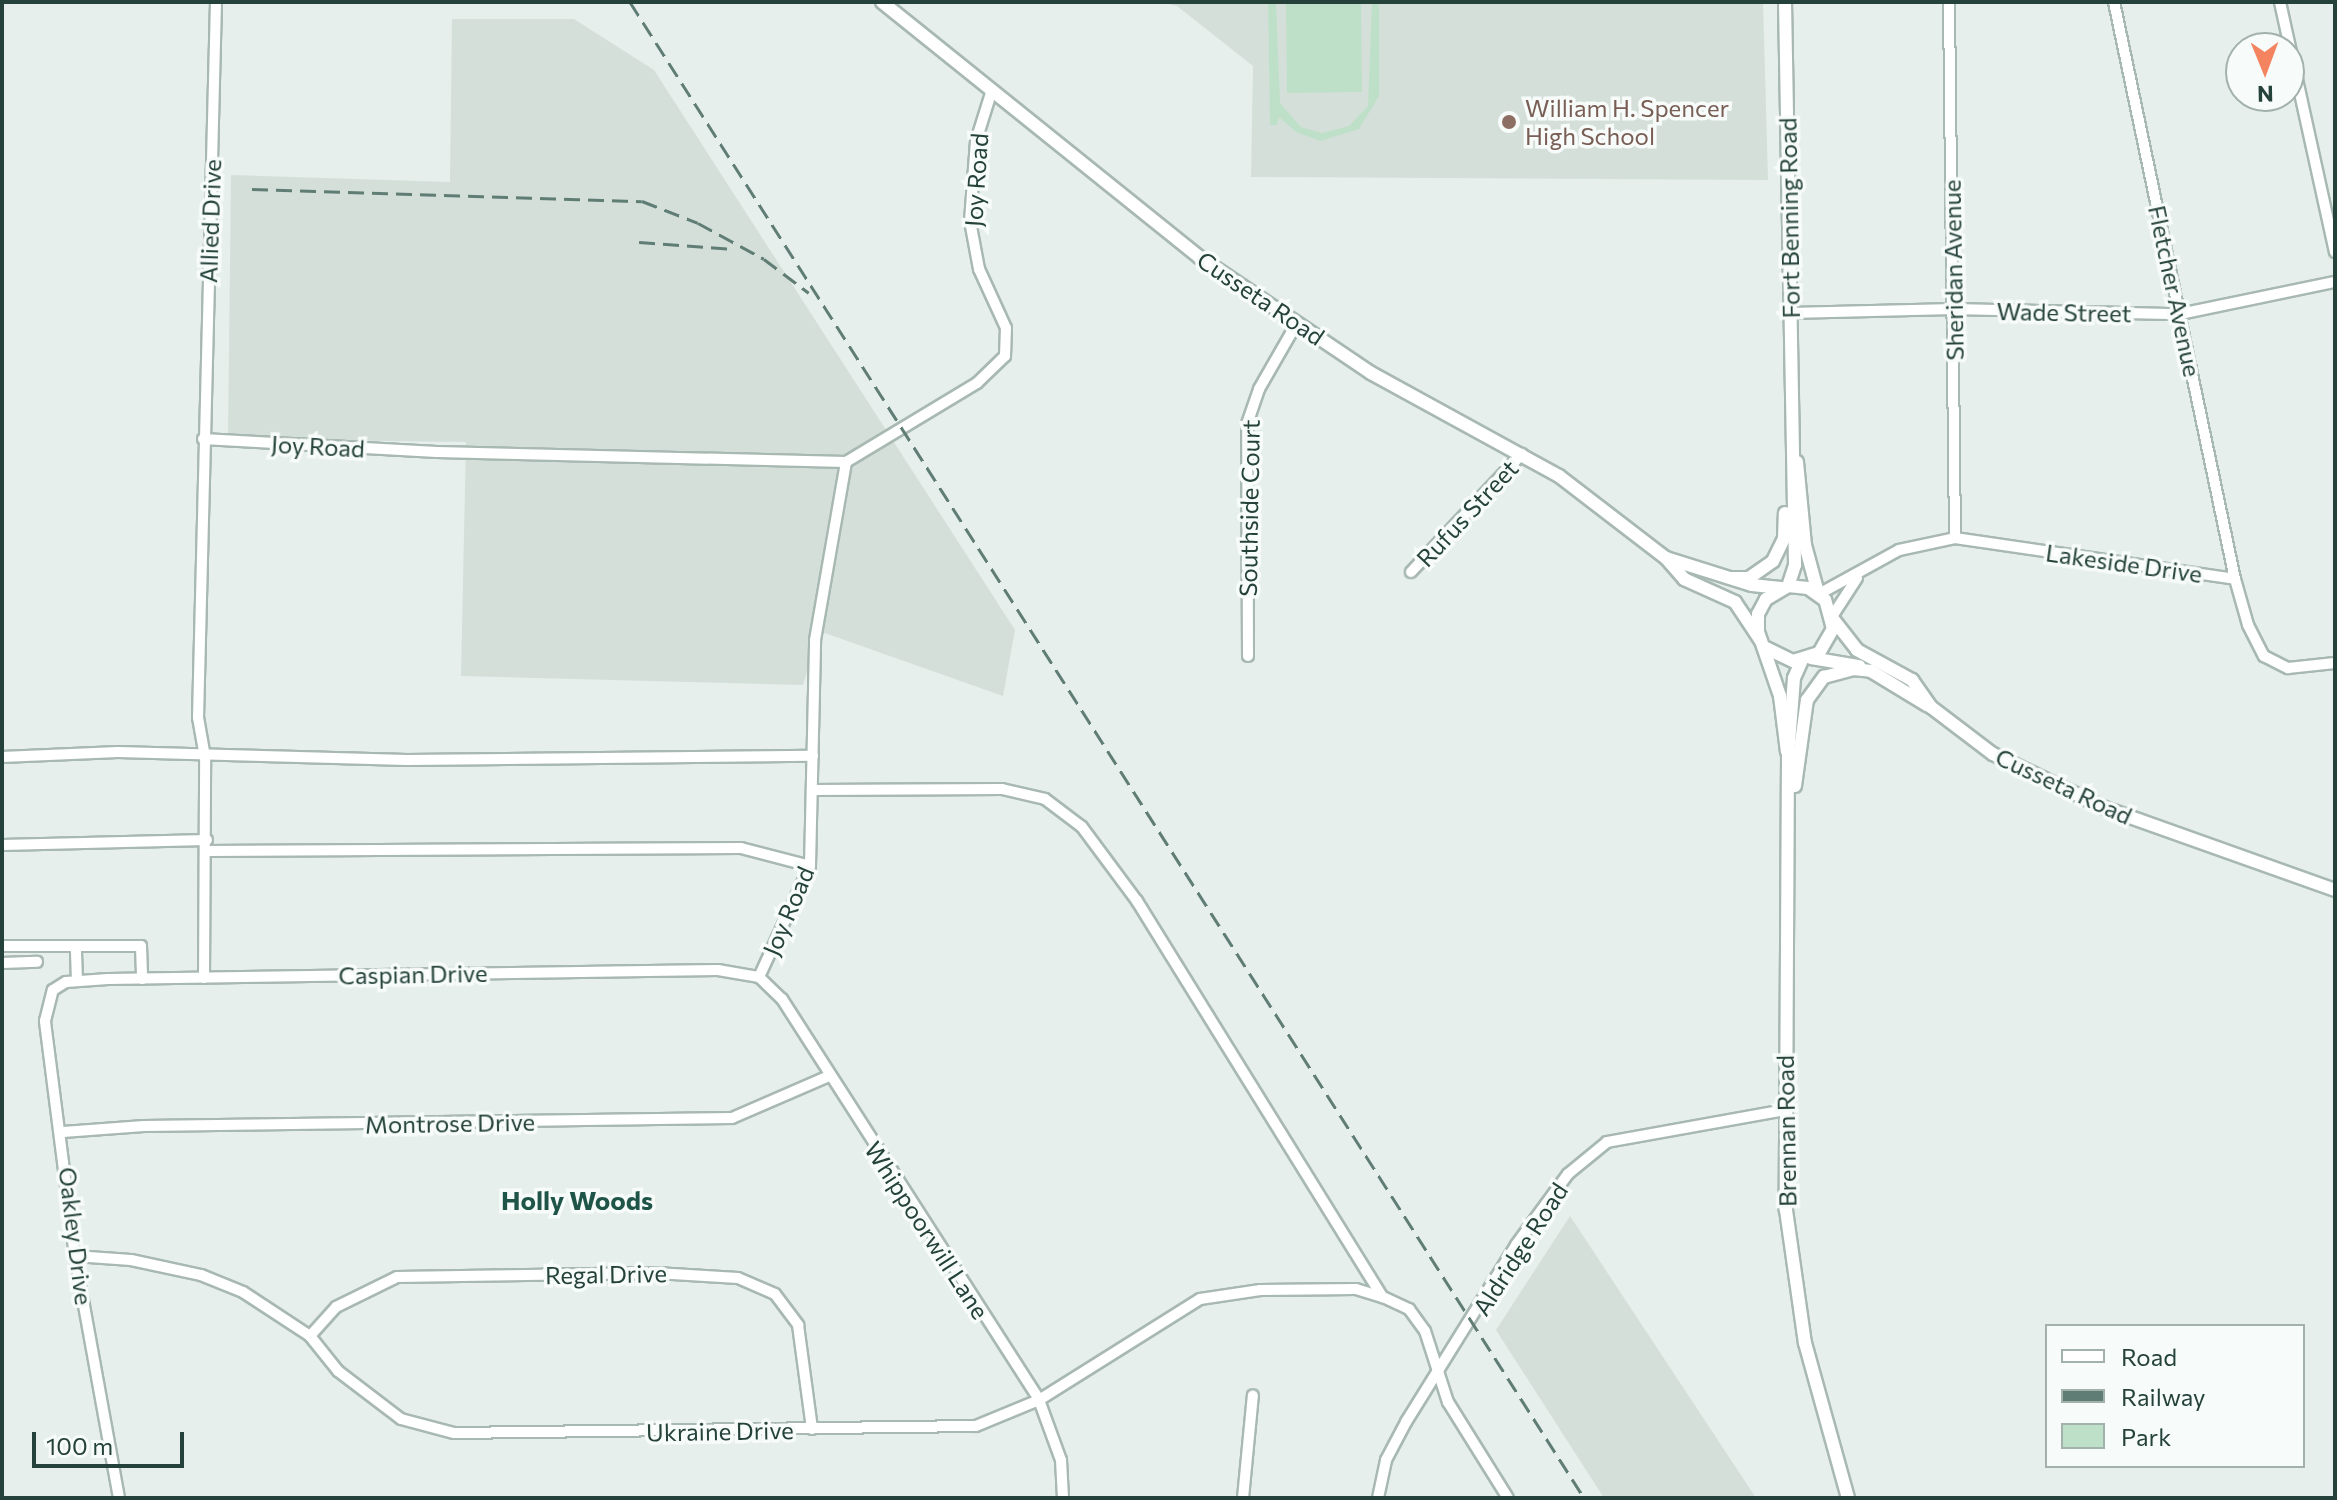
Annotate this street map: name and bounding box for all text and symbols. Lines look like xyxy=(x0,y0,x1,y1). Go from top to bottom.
north arrow xyxy=(2225,32,2305,112)
text: N xyxy=(2257,81,2274,108)
place label: William H. Spencer High School xyxy=(1525,94,1729,150)
marker: William H. Spencer High School xyxy=(1500,113,1518,131)
street label: Fort Benning Road xyxy=(1773,117,1805,319)
street label: Joy Road xyxy=(958,132,994,228)
street label: Allied Drive xyxy=(193,159,227,283)
street label: Sheridan Avenue xyxy=(1937,179,1969,361)
street label: Fletcher Avenue xyxy=(2143,203,2207,379)
street label: Cusseta Road xyxy=(1192,245,1330,351)
street label: Wade Street xyxy=(1996,296,2132,328)
street label: Southside Court xyxy=(1233,419,1265,597)
street label: Joy Road xyxy=(270,429,366,463)
street label: Rufus Street xyxy=(1410,454,1524,572)
street label: Lakeside Drive xyxy=(2044,538,2204,588)
street label: Cusseta Road xyxy=(1991,742,2137,830)
street label: Joy Road xyxy=(756,862,820,960)
street label: Caspian Drive xyxy=(338,958,488,990)
street label: Brennan Road xyxy=(1770,1055,1802,1207)
street label: Montrose Drive xyxy=(365,1107,535,1139)
street label: Whippoorwill Lane xyxy=(859,1136,995,1324)
street label: Oakley Drive xyxy=(53,1165,99,1307)
street label: Aldridge Road xyxy=(1466,1177,1574,1321)
district label: Holly Woods xyxy=(501,1184,653,1216)
street label: Regal Drive xyxy=(545,1259,667,1289)
legend xyxy=(2045,1324,2305,1468)
text: Road xyxy=(2121,1342,2177,1371)
text: Railway xyxy=(2121,1382,2206,1411)
street label: Ukraine Drive xyxy=(646,1415,794,1447)
scale bar xyxy=(36,1416,188,1466)
text: Park xyxy=(2121,1422,2171,1451)
text: 100 m xyxy=(46,1431,113,1460)

